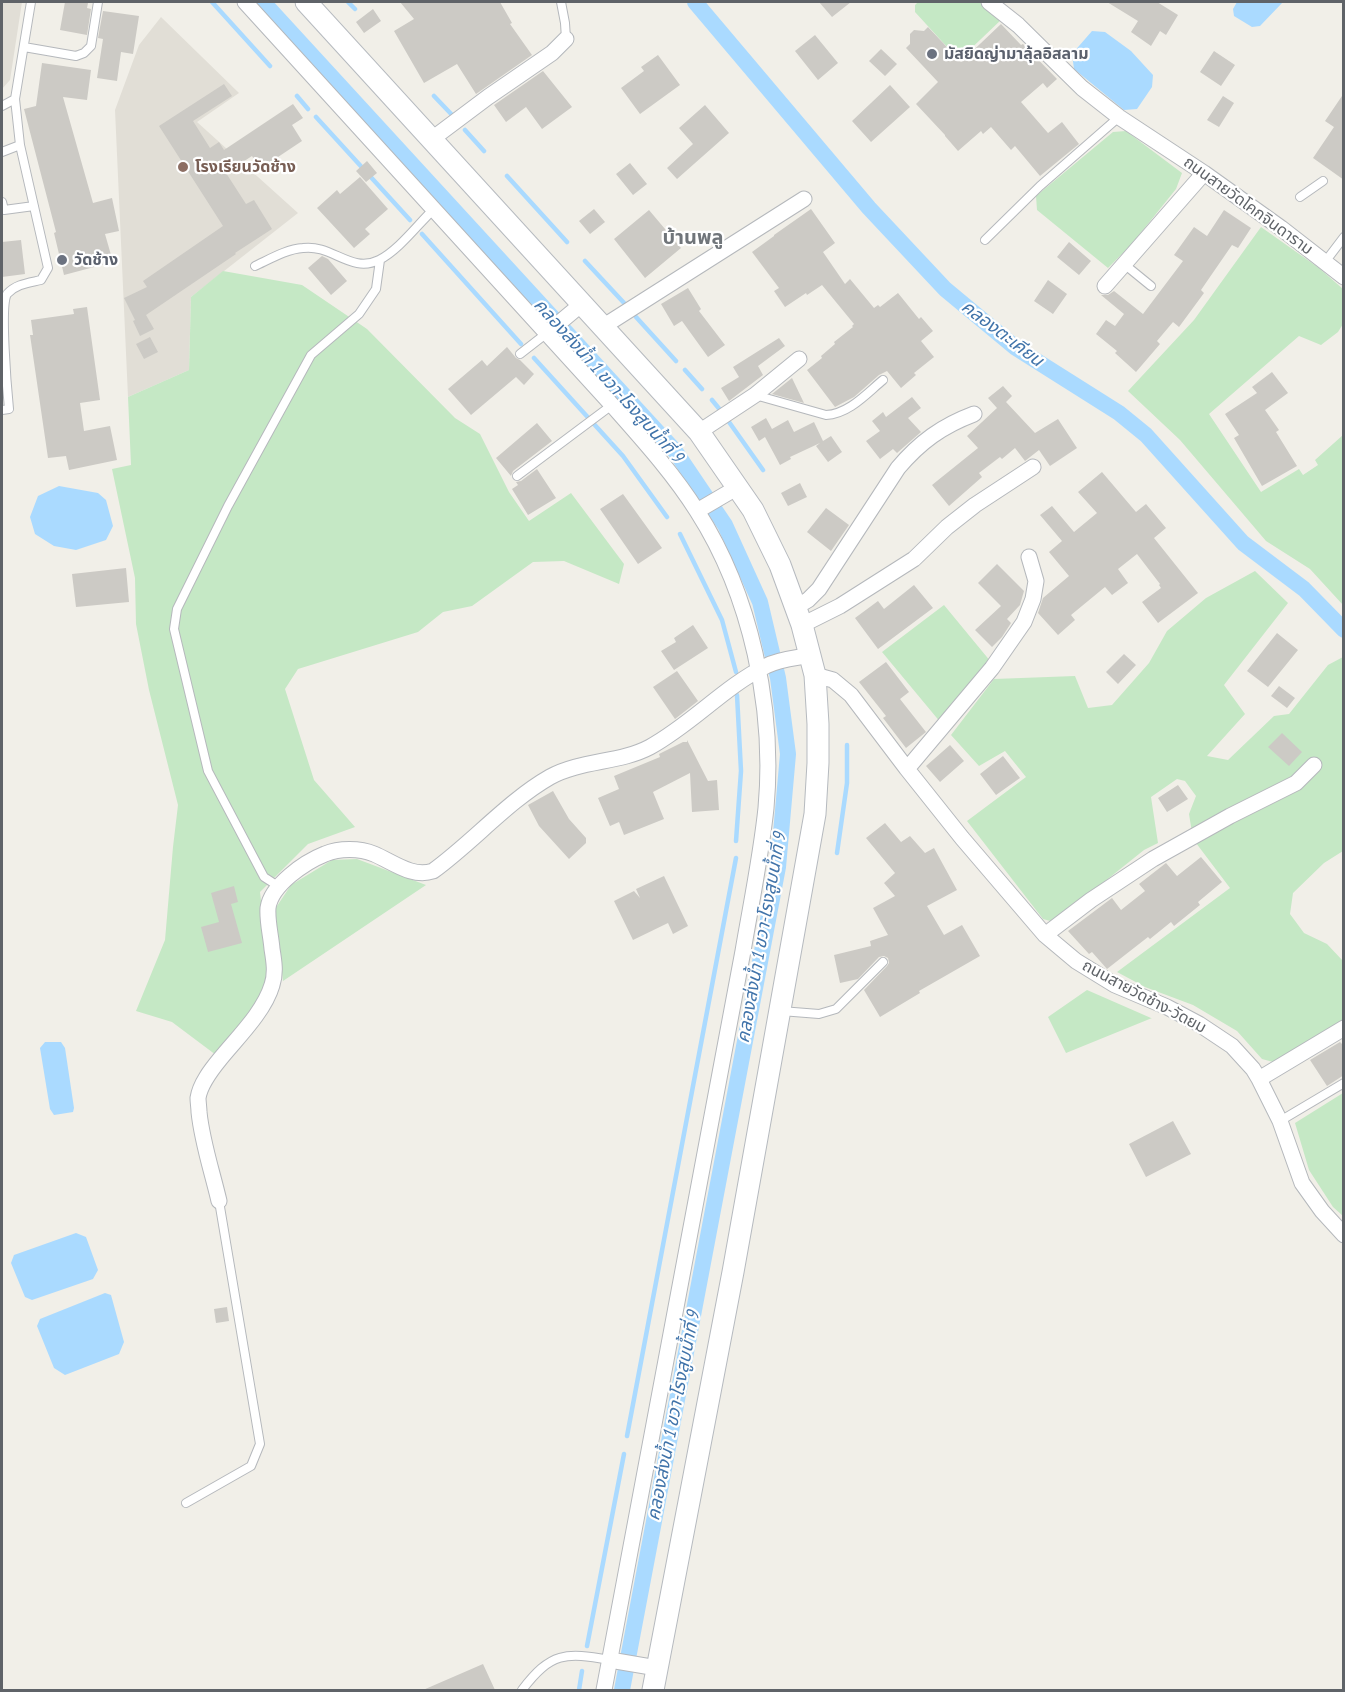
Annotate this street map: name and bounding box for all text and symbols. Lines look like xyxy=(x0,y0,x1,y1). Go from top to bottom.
place label: มัสยิดญ่ามาลุ้ลอิสลาม xyxy=(944,44,1088,64)
marker: มัสยิดญ่ามาลุ้ลอิสลาม xyxy=(925,47,939,61)
street label: ถนนสายวัดโคกจินดาราม xyxy=(1180,153,1316,259)
place label: โรงเรียนวัดช้าง xyxy=(195,157,296,177)
marker: โรงเรียนวัดช้าง xyxy=(176,160,190,174)
district label: บ้านพลู xyxy=(663,226,723,250)
place label: วัดช้าง xyxy=(74,250,118,270)
marker: วัดช้าง xyxy=(55,253,69,267)
water label: คลองส่งน้ำ 1 ขวา-โรงสูบน้ำที่ 9 xyxy=(529,295,687,467)
water label: คลองตะเคียน xyxy=(957,296,1047,372)
water label: คลองส่งน้ำ 1 ขวา-โรงสูบน้ำที่ 9 xyxy=(733,831,791,1045)
street label: ถนนสายวัดช้าง-วัดยม xyxy=(1079,956,1209,1038)
water label: คลองส่งน้ำ 1 ขวา-โรงสูบน้ำที่ 9 xyxy=(643,1309,705,1523)

